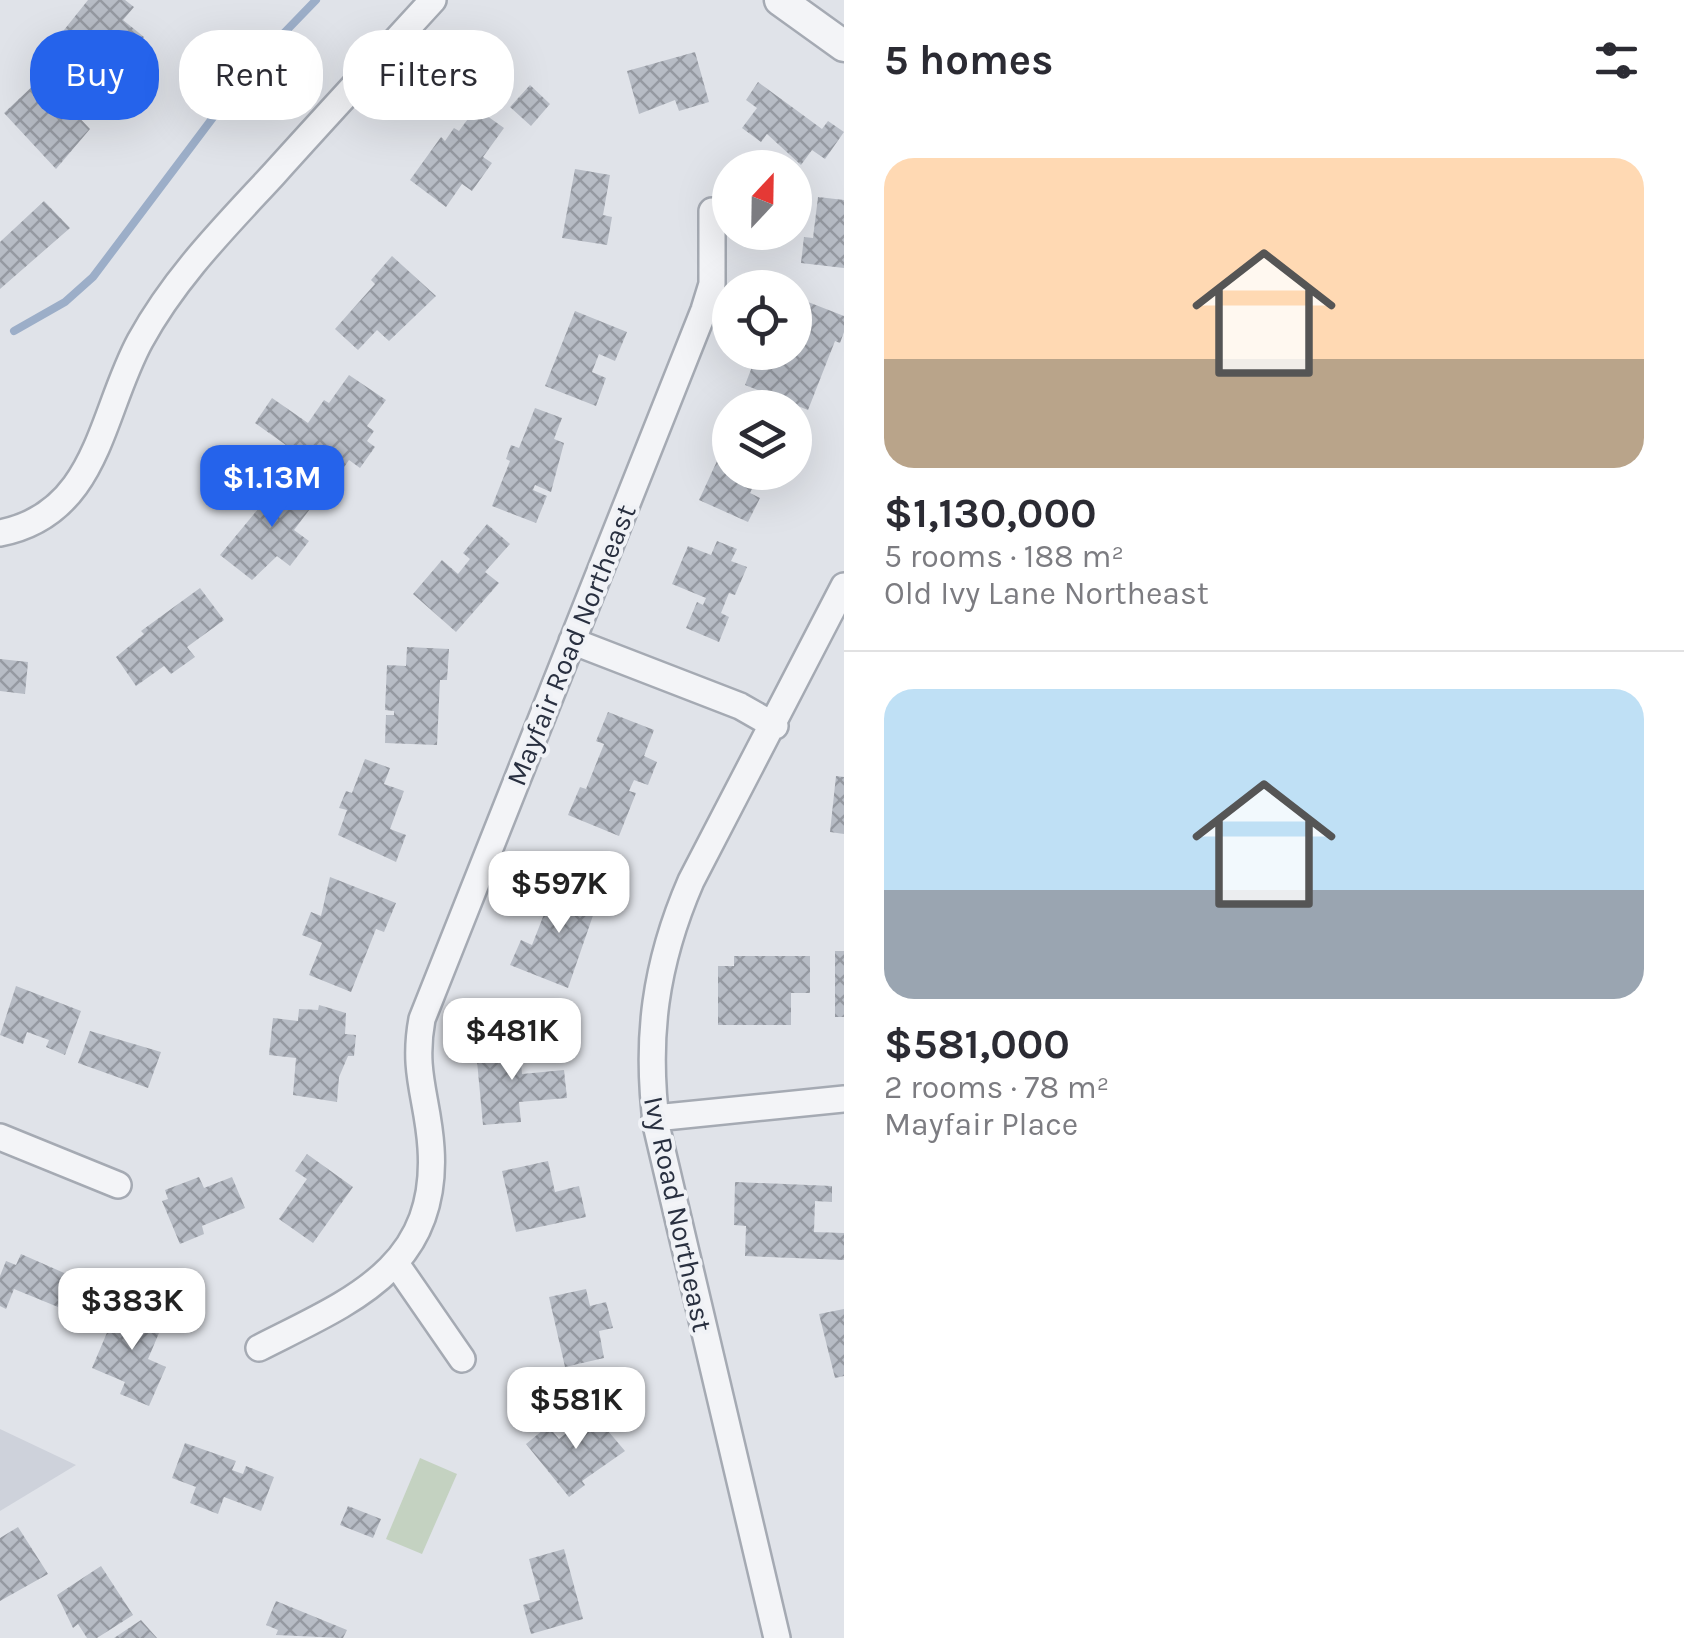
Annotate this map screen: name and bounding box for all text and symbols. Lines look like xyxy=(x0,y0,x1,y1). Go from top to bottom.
chip: Buy xyxy=(30,30,159,120)
chip: Rent xyxy=(179,30,323,120)
chip: Filters xyxy=(343,30,514,120)
icon: filters xyxy=(1589,33,1644,88)
text: 5 homes xyxy=(884,35,1053,85)
north arrow xyxy=(712,150,812,250)
map controls xyxy=(712,150,812,490)
icon: home xyxy=(1174,223,1354,403)
button: locate xyxy=(712,270,812,370)
button: layers xyxy=(712,390,812,490)
pin: $1.13M xyxy=(191,445,353,530)
text: $1.13M xyxy=(222,459,322,496)
text: $1,130,000 xyxy=(884,488,1097,538)
street label: Mayfair Road Northeast xyxy=(499,500,643,790)
text: 5 rooms · 188 m² xyxy=(884,538,1124,575)
text: Old Ivy Lane Northeast xyxy=(884,575,1209,612)
icon: home xyxy=(1174,754,1354,934)
pin: $597K xyxy=(489,851,629,936)
text: $597K xyxy=(510,865,608,902)
pin: $481K xyxy=(442,998,582,1083)
text: $481K xyxy=(465,1012,559,1049)
text: $581,000 xyxy=(884,1019,1070,1069)
text: 2 rooms · 78 m² xyxy=(884,1069,1109,1106)
street label: Ivy Road Northeast xyxy=(637,1093,719,1335)
text: Mayfair Place xyxy=(884,1106,1078,1143)
pin: $383K xyxy=(62,1268,202,1353)
text: $383K xyxy=(80,1282,184,1319)
pin: $581K xyxy=(506,1367,646,1452)
text: $581K xyxy=(529,1381,623,1418)

